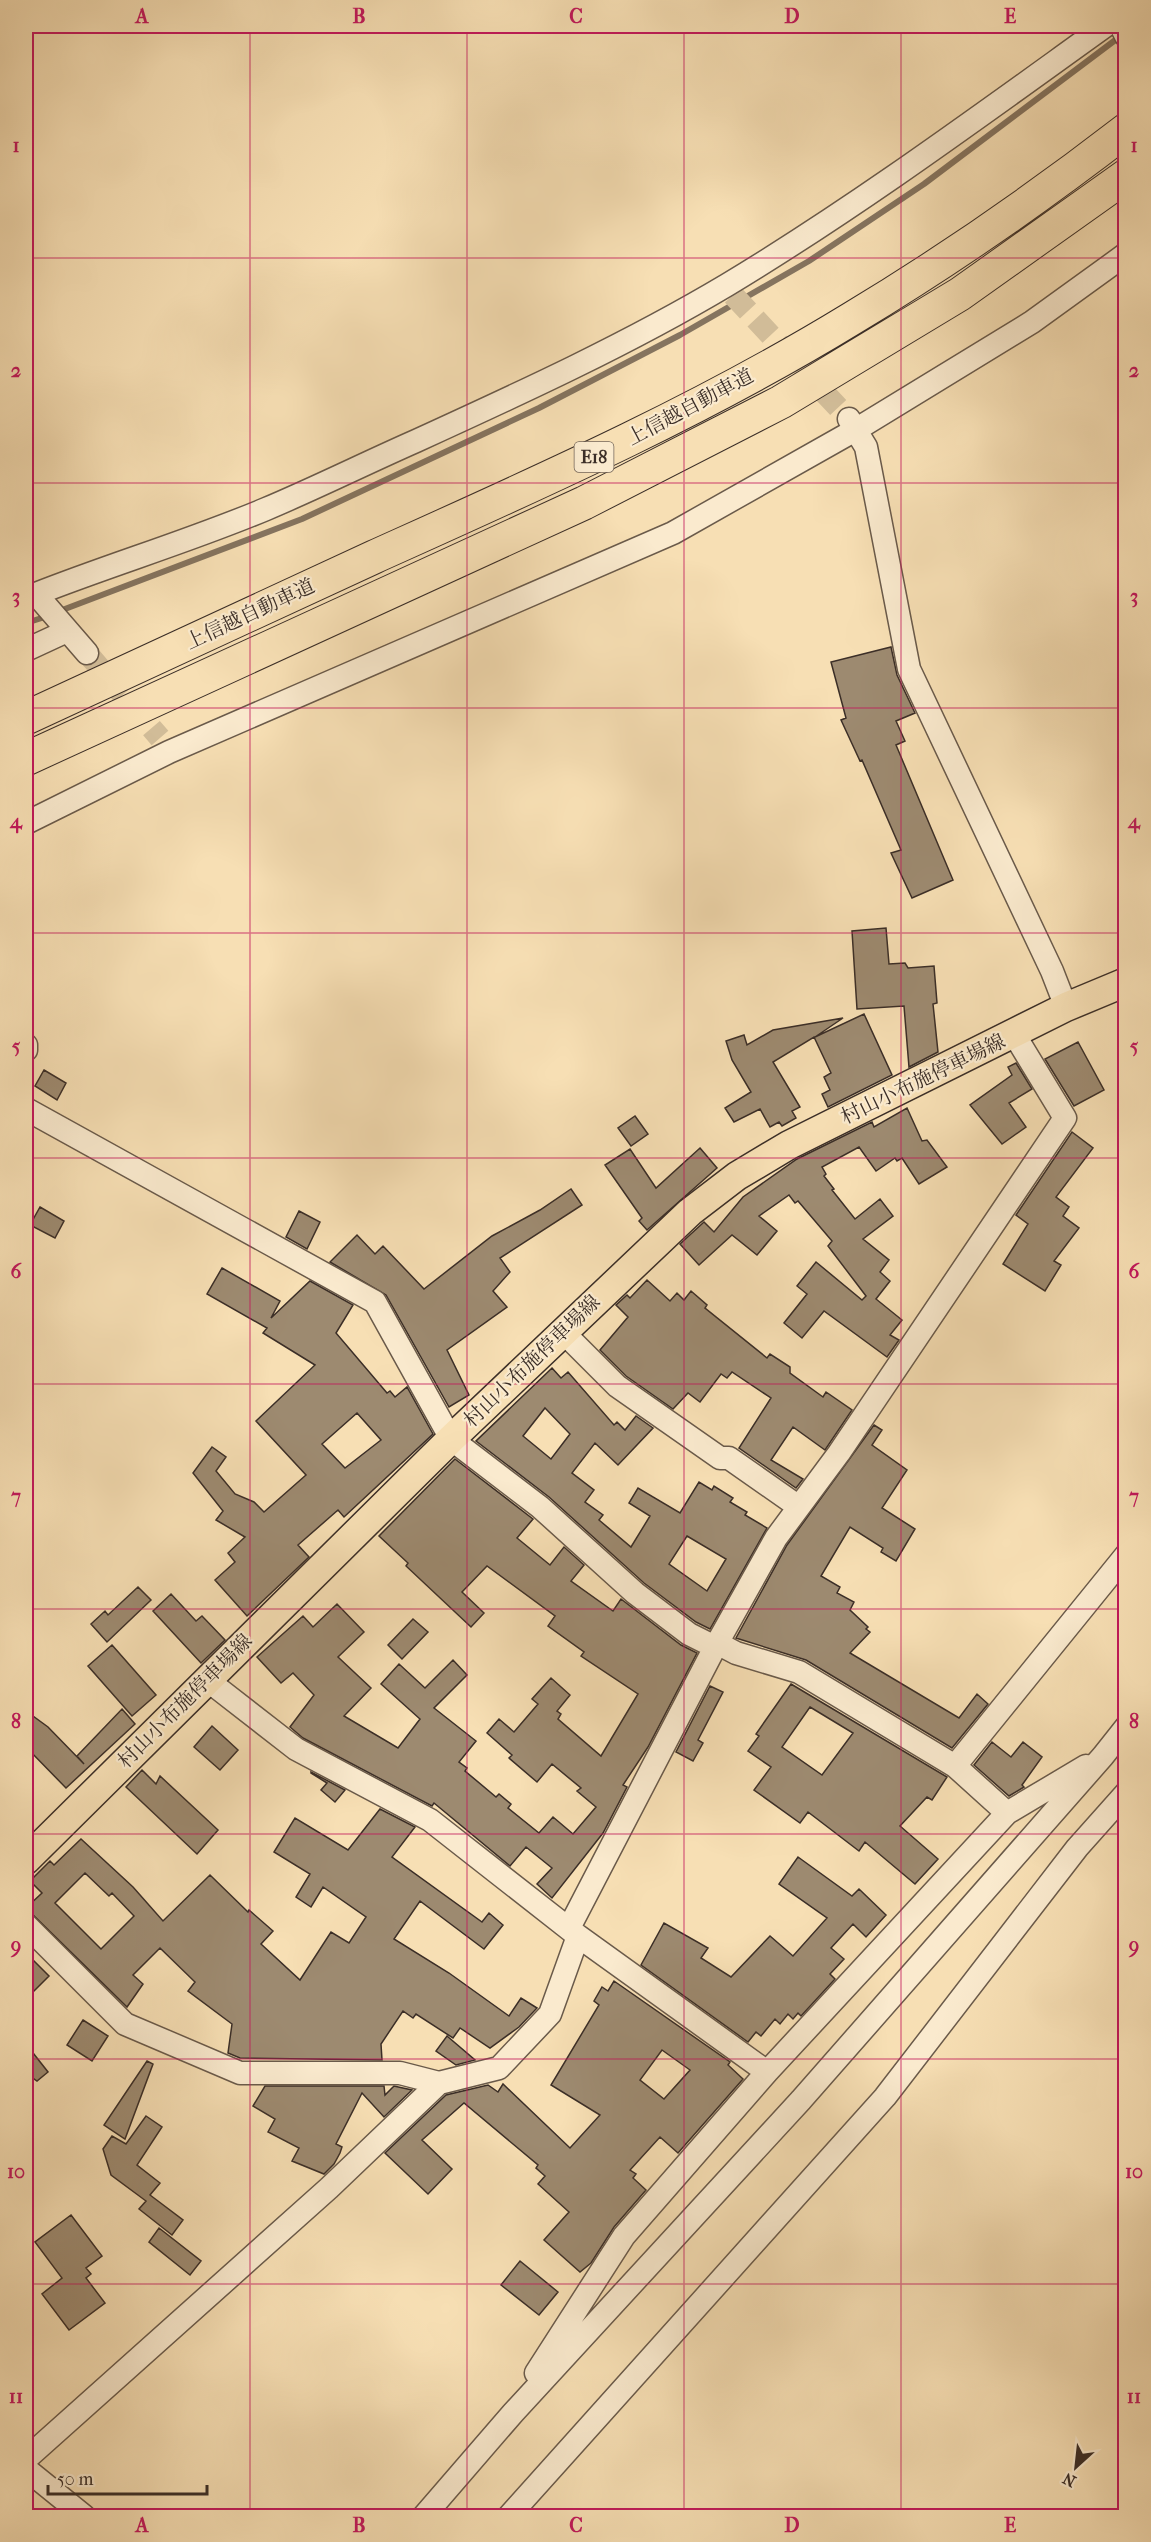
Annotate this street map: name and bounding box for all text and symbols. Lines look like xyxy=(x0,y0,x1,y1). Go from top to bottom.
text: A xyxy=(134,5,150,28)
text: B xyxy=(352,5,366,28)
text: C xyxy=(569,5,583,28)
text: D xyxy=(784,5,800,28)
text: E xyxy=(1004,5,1016,28)
text: 1 xyxy=(12,134,20,157)
text: 1 xyxy=(1130,134,1138,157)
text: 2 xyxy=(11,359,21,382)
text: 2 xyxy=(1129,359,1139,382)
street label: 上信越自動車道 xyxy=(623,364,757,450)
road number: E18 xyxy=(574,442,614,472)
street label: 上信越自動車道 xyxy=(182,574,318,654)
text: 3 xyxy=(12,585,20,608)
text: 3 xyxy=(1130,585,1138,608)
text: 4 xyxy=(9,810,23,834)
text: 4 xyxy=(1127,810,1141,834)
street label: 村山小布施停車場線 xyxy=(837,1029,1009,1129)
text: 5 xyxy=(12,1035,21,1058)
text: 5 xyxy=(1130,1035,1139,1058)
text: 6 xyxy=(11,1260,23,1283)
text: 6 xyxy=(1129,1260,1141,1283)
street label: 村山小布施停車場線 xyxy=(459,1290,605,1432)
text: 7 xyxy=(10,1485,21,1508)
text: 7 xyxy=(1128,1485,1139,1508)
street label: 村山小布施停車場線 xyxy=(113,1629,257,1773)
text: 8 xyxy=(11,1710,21,1733)
text: 8 xyxy=(1129,1710,1139,1733)
text: 9 xyxy=(10,1935,21,1958)
text: 9 xyxy=(1128,1935,1139,1958)
text: 10 xyxy=(7,2160,25,2183)
text: 10 xyxy=(1125,2160,1143,2183)
text: 11 xyxy=(9,2385,23,2408)
text: 11 xyxy=(1127,2385,1141,2408)
north arrow xyxy=(1046,2437,1106,2497)
scale bar xyxy=(48,2458,207,2496)
text: N xyxy=(1059,2468,1079,2491)
text: 50 m xyxy=(57,2469,94,2490)
text: A xyxy=(134,2514,150,2537)
text: B xyxy=(352,2514,366,2537)
text: C xyxy=(569,2514,583,2537)
text: D xyxy=(784,2514,800,2537)
text: E xyxy=(1004,2514,1016,2537)

